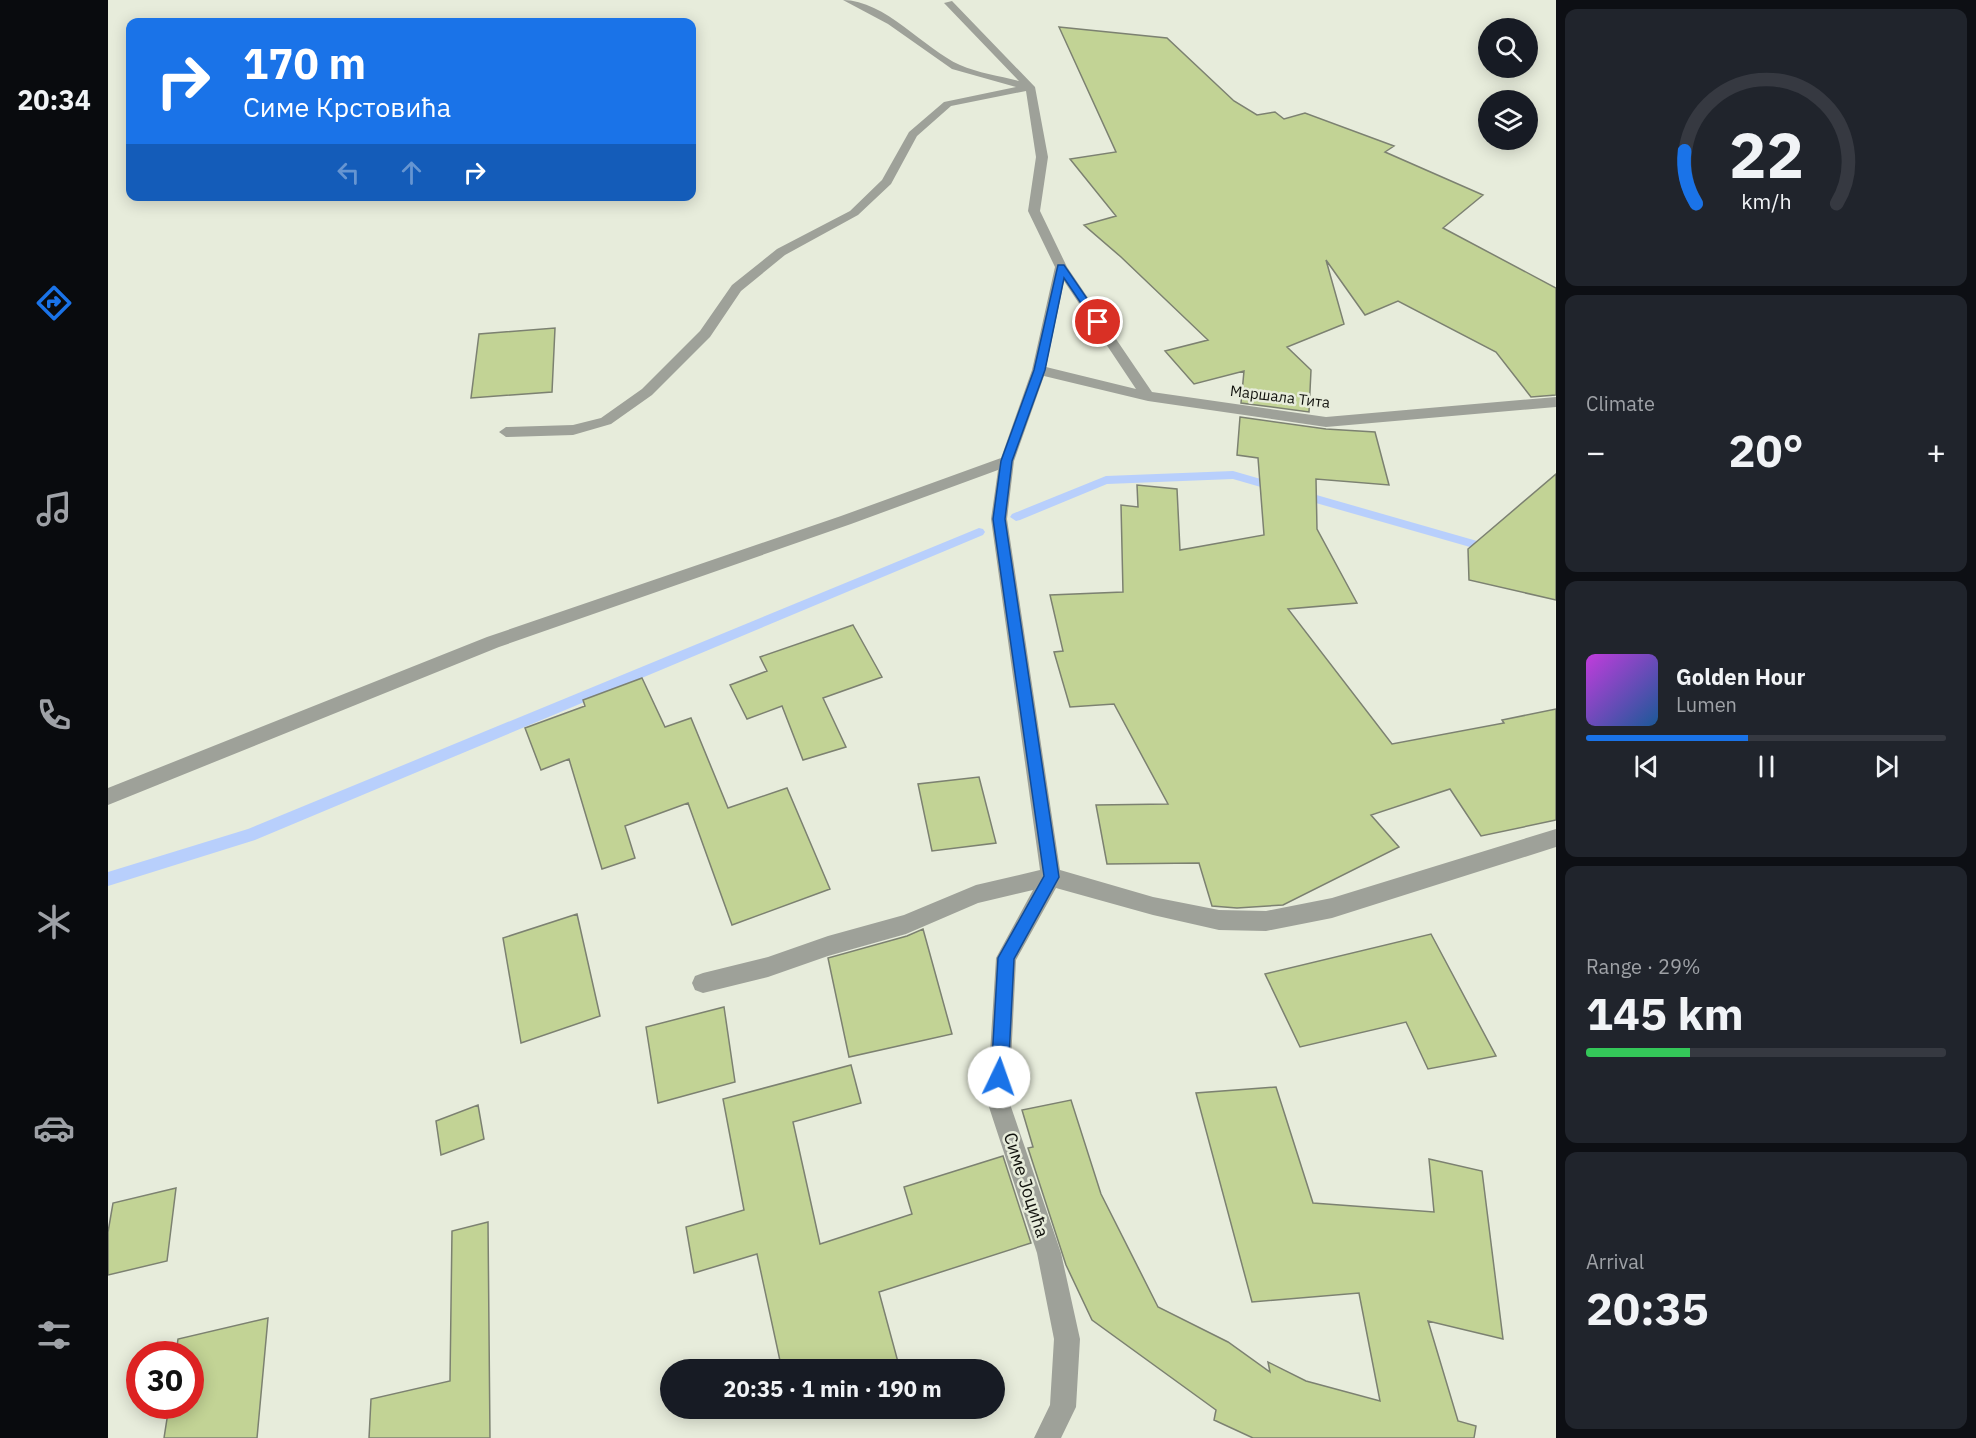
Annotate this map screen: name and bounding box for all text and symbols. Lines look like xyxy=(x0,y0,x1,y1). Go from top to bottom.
map controls xyxy=(1478,18,1538,150)
button: search xyxy=(1478,18,1538,78)
text: 170 m xyxy=(243,36,366,91)
icon: right xyxy=(144,42,222,120)
text: 20:34 xyxy=(17,82,91,117)
text: Симе Крстовића xyxy=(243,89,451,124)
button: layers xyxy=(1478,90,1538,150)
text: 22 xyxy=(1729,115,1803,196)
icon: left xyxy=(332,156,365,189)
icon: ahead xyxy=(395,156,428,189)
icon: right xyxy=(458,156,491,189)
text: km/h xyxy=(1741,188,1791,216)
icon: directions xyxy=(33,282,75,324)
pin xyxy=(1072,296,1123,347)
icon: arrive xyxy=(1081,305,1114,338)
street label: Маршала Тита xyxy=(1229,381,1331,412)
text: Climate xyxy=(1586,390,1655,417)
text: 20° xyxy=(1728,421,1804,479)
text: − xyxy=(1586,430,1606,473)
text: + xyxy=(1926,430,1946,473)
icon: music xyxy=(33,488,75,530)
text: Golden Hour xyxy=(1676,662,1805,691)
text: Lumen xyxy=(1676,691,1737,718)
icon: phone xyxy=(33,694,75,736)
icon: previous xyxy=(1630,750,1663,783)
icon: pause xyxy=(1750,750,1783,783)
icon: next xyxy=(1870,750,1903,783)
icon: climate xyxy=(33,901,75,943)
text: Range · 29% xyxy=(1586,953,1701,980)
text: 145 km xyxy=(1586,984,1744,1042)
position arrow xyxy=(967,1045,1031,1109)
icon: car xyxy=(33,1107,75,1149)
street label: Симе Јоцића xyxy=(999,1130,1054,1241)
text: Arrival xyxy=(1586,1248,1644,1275)
text: 20:35 xyxy=(1586,1279,1709,1337)
icon: filters xyxy=(33,1314,75,1356)
speed limit sign: 30 xyxy=(126,1341,204,1419)
text: 20:35 · 1 min · 190 m xyxy=(723,1374,942,1403)

